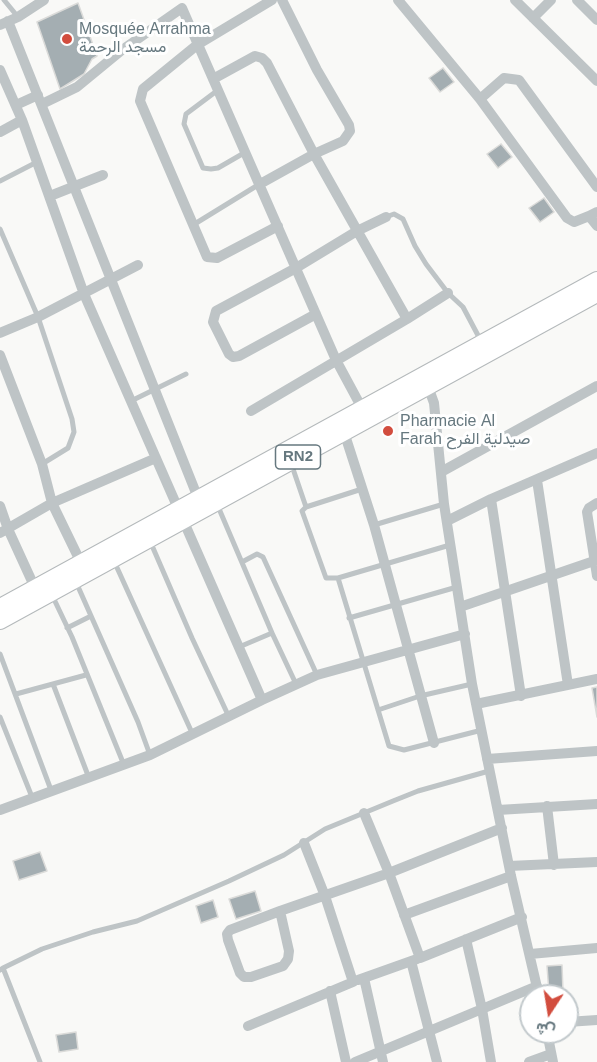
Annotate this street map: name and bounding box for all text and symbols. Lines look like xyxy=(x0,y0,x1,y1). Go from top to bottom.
place label: Mosquée Arrahma مسجد الرحمة xyxy=(79,20,211,58)
marker: Mosquée Arrahma مسجد الرحمة xyxy=(60,32,74,46)
place label: Pharmacie Al Farah صيدلية الفرح xyxy=(400,412,530,450)
marker: Pharmacie Al Farah صيدلية الفرح xyxy=(381,424,395,438)
road number: RN2 xyxy=(276,445,320,469)
north arrow xyxy=(519,984,579,1044)
text: ش xyxy=(534,1020,557,1040)

